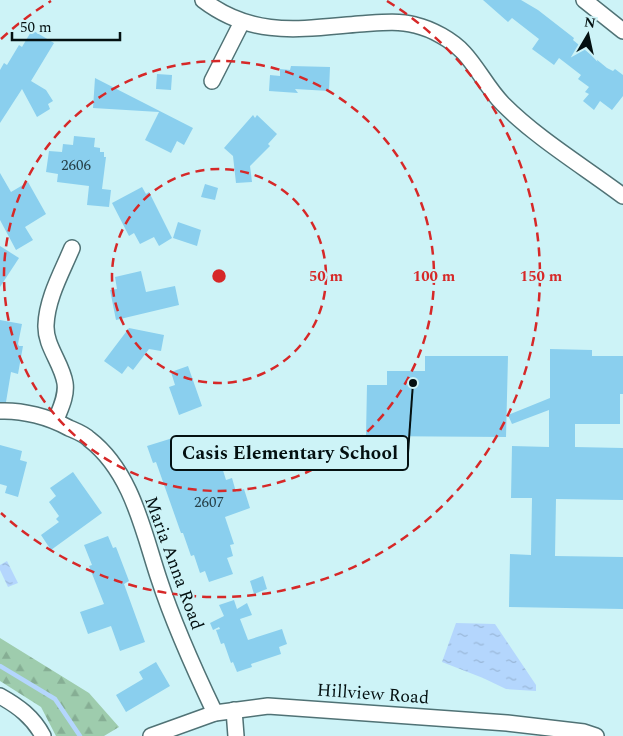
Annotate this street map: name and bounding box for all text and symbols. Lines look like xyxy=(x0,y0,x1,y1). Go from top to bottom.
scale bar xyxy=(12,10,120,42)
north arrow xyxy=(563,10,613,60)
text: N xyxy=(583,11,597,34)
text: 50 m xyxy=(20,16,52,39)
house number: 2606 xyxy=(61,154,91,177)
text: 50 m xyxy=(309,265,344,288)
text: 100 m xyxy=(413,265,456,288)
text: 150 m xyxy=(520,265,563,288)
centre of rings xyxy=(210,267,228,285)
callout: Casis Elementary School xyxy=(171,436,408,470)
text: Casis Elementary School xyxy=(182,439,398,468)
house number: 2607 xyxy=(194,491,224,514)
street label: Maria Anna Road xyxy=(137,492,211,634)
street label: Hillview Road xyxy=(316,677,430,711)

